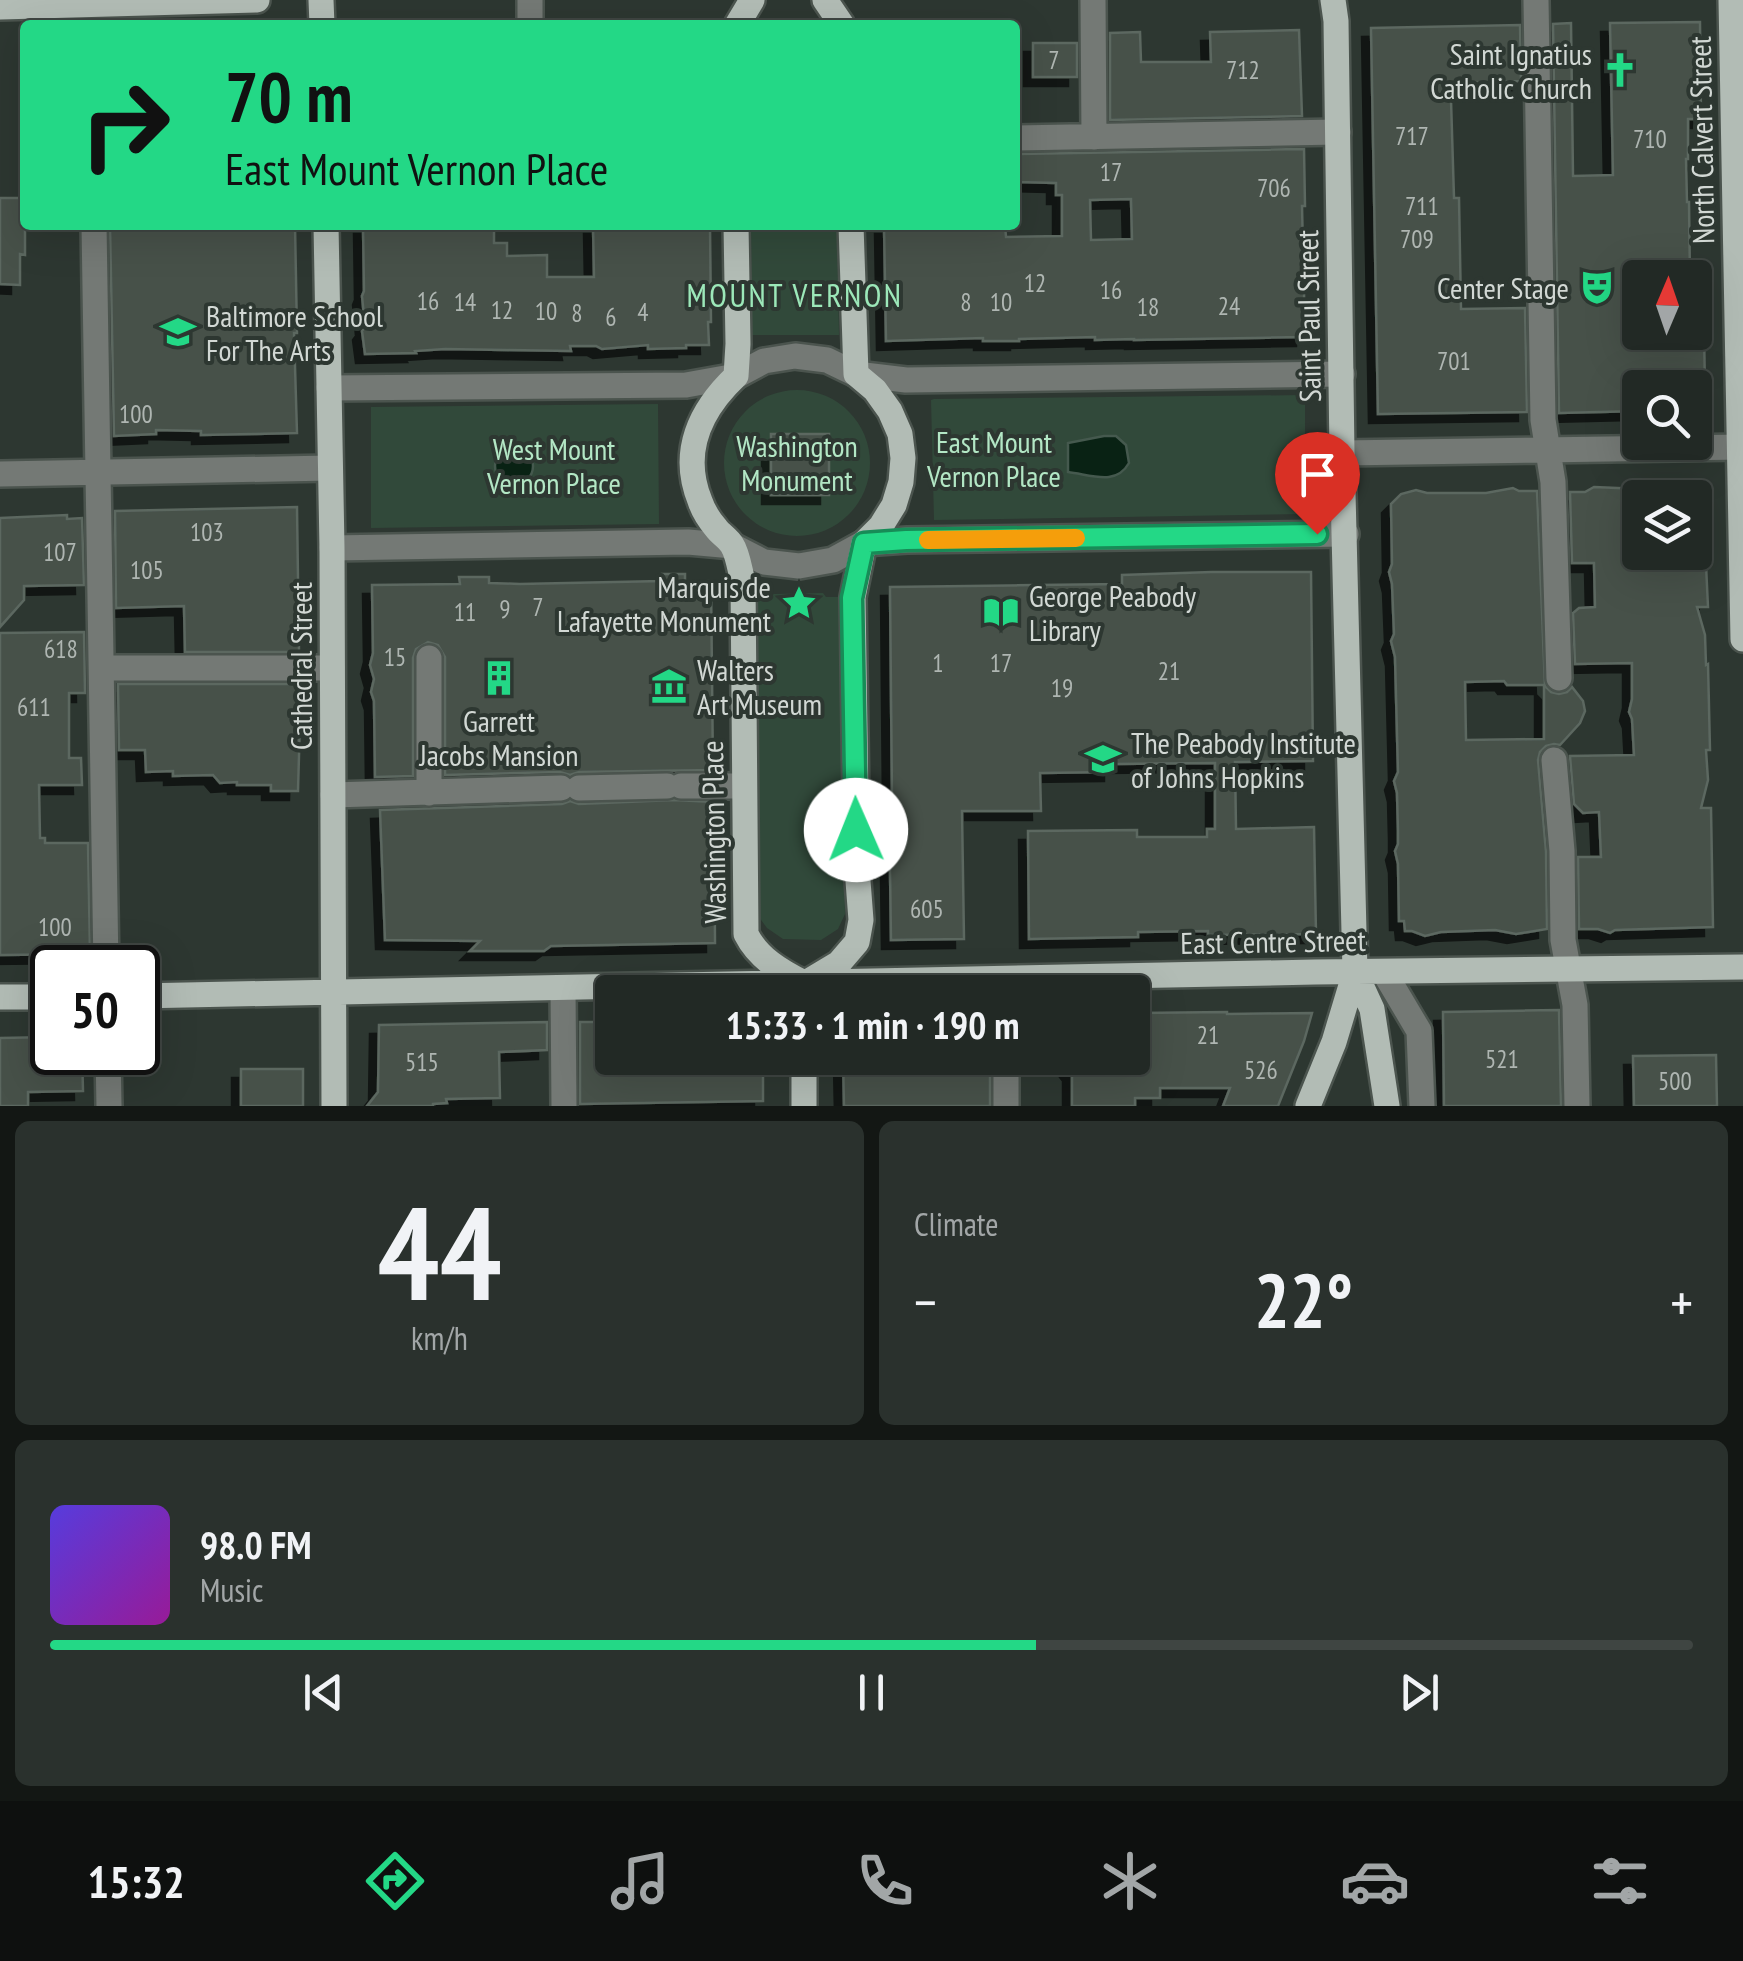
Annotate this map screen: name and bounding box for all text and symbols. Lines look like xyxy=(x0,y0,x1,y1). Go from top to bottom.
place label: Saint Ignatius Catholic Church xyxy=(1430,34,1592,107)
street label: North Calvert Street xyxy=(1680,35,1722,244)
house number: 7 xyxy=(1048,44,1060,76)
text: 70 m xyxy=(225,51,353,141)
church icon: Saint Ignatius Catholic Church xyxy=(1601,51,1639,89)
house number: 712 xyxy=(1226,54,1260,86)
icon: right xyxy=(60,60,190,190)
house number: 717 xyxy=(1395,120,1429,152)
house number: 710 xyxy=(1633,123,1667,155)
text: East Mount Vernon Place xyxy=(225,139,608,197)
house number: 17 xyxy=(1100,156,1122,188)
house number: 706 xyxy=(1257,172,1291,204)
house number: 711 xyxy=(1405,190,1439,222)
house number: 709 xyxy=(1400,223,1434,255)
street label: Saint Paul Street xyxy=(1287,229,1329,402)
north arrow xyxy=(1622,260,1712,350)
map controls xyxy=(1622,260,1712,570)
house number: 12 xyxy=(1024,267,1046,299)
place label: Center Stage xyxy=(1437,268,1569,307)
theatre icon: Center Stage xyxy=(1578,268,1616,306)
district label: MOUNT VERNON xyxy=(686,274,904,316)
house number: 16 xyxy=(1100,274,1122,306)
house number: 16 xyxy=(417,285,439,317)
house number: 14 xyxy=(454,286,476,318)
house number: 8 xyxy=(960,286,972,318)
house number: 10 xyxy=(990,286,1012,318)
house number: 24 xyxy=(1218,290,1240,322)
house number: 18 xyxy=(1137,291,1159,323)
house number: 12 xyxy=(491,294,513,326)
house number: 10 xyxy=(535,295,557,327)
place label: Baltimore School For The Arts xyxy=(206,296,383,369)
house number: 4 xyxy=(637,296,649,328)
house number: 8 xyxy=(571,297,583,329)
house number: 6 xyxy=(605,301,617,333)
school or university icon: Baltimore School For The Arts xyxy=(159,313,197,351)
house number: 701 xyxy=(1437,345,1471,377)
button: search xyxy=(1622,370,1712,460)
house number: 100 xyxy=(119,398,153,430)
park label: East Mount Vernon Place xyxy=(926,422,1061,495)
park label: Washington Monument xyxy=(736,426,858,499)
park label: West Mount Vernon Place xyxy=(486,429,621,502)
pin xyxy=(1275,432,1360,535)
icon: arrive xyxy=(1290,447,1345,502)
button: layers xyxy=(1622,480,1712,570)
house number: 103 xyxy=(190,516,224,548)
house number: 107 xyxy=(43,536,77,568)
house number: 105 xyxy=(130,554,164,586)
place label: Marquis de Lafayette Monument xyxy=(557,567,772,640)
place label: George Peabody Library xyxy=(1029,576,1197,649)
street label: Cathedral Street xyxy=(281,581,320,750)
place icon: Marquis de Lafayette Monument xyxy=(780,584,818,622)
house number: 7 xyxy=(532,591,544,623)
house number: 9 xyxy=(499,593,511,625)
library icon: George Peabody Library xyxy=(982,593,1020,631)
house number: 11 xyxy=(454,596,476,628)
house number: 618 xyxy=(44,633,78,665)
house number: 15 xyxy=(384,641,406,673)
house number: 1 xyxy=(932,647,944,679)
house number: 17 xyxy=(990,647,1012,679)
place label: Walters Art Museum xyxy=(697,650,822,723)
house number: 21 xyxy=(1158,655,1180,687)
building icon: Garrett Jacobs Mansion xyxy=(480,659,518,697)
museum icon: Walters Art Museum xyxy=(650,667,688,705)
house number: 19 xyxy=(1051,672,1073,704)
house number: 611 xyxy=(17,691,51,723)
place label: Garrett Jacobs Mansion xyxy=(419,701,578,774)
place label: The Peabody Institute of Johns Hopkins xyxy=(1131,723,1356,796)
street label: Washington Place xyxy=(692,740,734,924)
school or university icon: The Peabody Institute of Johns Hopkins xyxy=(1084,740,1122,778)
position arrow xyxy=(804,778,908,882)
house number: 605 xyxy=(910,893,944,925)
house number: 100 xyxy=(38,911,72,943)
street label: East Centre Street xyxy=(1180,920,1367,962)
speed limit sign: 50 xyxy=(30,945,160,1075)
text: 15:33 · 1 min · 190 m xyxy=(726,1000,1019,1049)
house number: 21 xyxy=(1197,1019,1219,1051)
house number: 521 xyxy=(1485,1043,1519,1075)
house number: 515 xyxy=(405,1046,439,1078)
house number: 526 xyxy=(1244,1054,1278,1086)
house number: 500 xyxy=(1658,1065,1692,1097)
text: 44 xyxy=(377,1168,502,1336)
text: Climate xyxy=(914,1203,998,1245)
text: 22° xyxy=(1254,1252,1353,1349)
text: − xyxy=(914,1266,937,1337)
text: + xyxy=(1670,1266,1693,1337)
text: km/h xyxy=(411,1317,468,1359)
text: 98.0 FM xyxy=(200,1520,312,1569)
text: Music xyxy=(200,1569,263,1611)
icon: previous xyxy=(296,1665,351,1720)
icon: pause xyxy=(844,1665,899,1720)
icon: next xyxy=(1392,1665,1447,1720)
icon: directions xyxy=(360,1846,430,1916)
icon: music xyxy=(605,1846,675,1916)
icon: phone xyxy=(850,1846,920,1916)
icon: climate xyxy=(1095,1846,1165,1916)
icon: car xyxy=(1340,1846,1410,1916)
icon: filters xyxy=(1585,1846,1655,1916)
text: 15:32 xyxy=(88,1852,185,1910)

